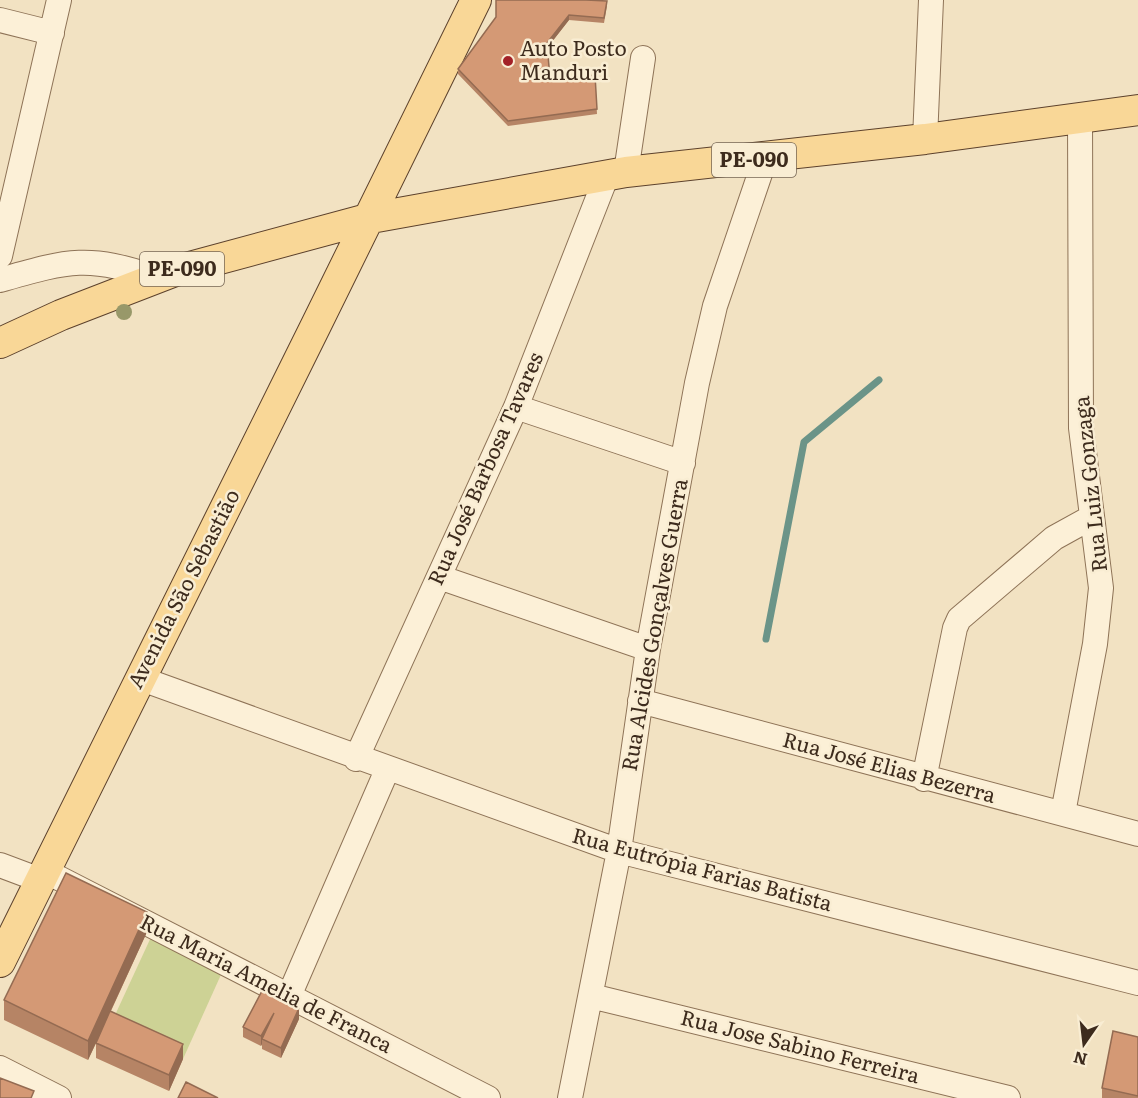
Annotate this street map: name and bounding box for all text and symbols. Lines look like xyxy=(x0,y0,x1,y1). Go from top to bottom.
place label: Auto Posto Manduri xyxy=(520,31,627,86)
marker: Auto Posto Manduri xyxy=(501,54,515,68)
road number: PE-090 xyxy=(712,143,796,177)
road number: PE-090 xyxy=(140,252,224,286)
street label: Rua José Barbosa Tavares xyxy=(418,346,549,590)
street label: Rua Luiz Gonzaga xyxy=(1064,394,1113,574)
street label: Rua Alcides Gonçalves Guerra xyxy=(612,475,694,773)
street label: Avenida São Sebastião xyxy=(118,483,246,693)
street label: Rua José Elias Bezerra xyxy=(780,722,1000,809)
street label: Rua Eutrópia Farias Batista xyxy=(569,818,837,917)
street label: Rua Maria Amelia de Franca xyxy=(136,905,399,1059)
street label: Rua Jose Sabino Ferreira xyxy=(678,1000,924,1089)
north arrow xyxy=(1054,1014,1114,1074)
text: N xyxy=(1071,1046,1090,1073)

